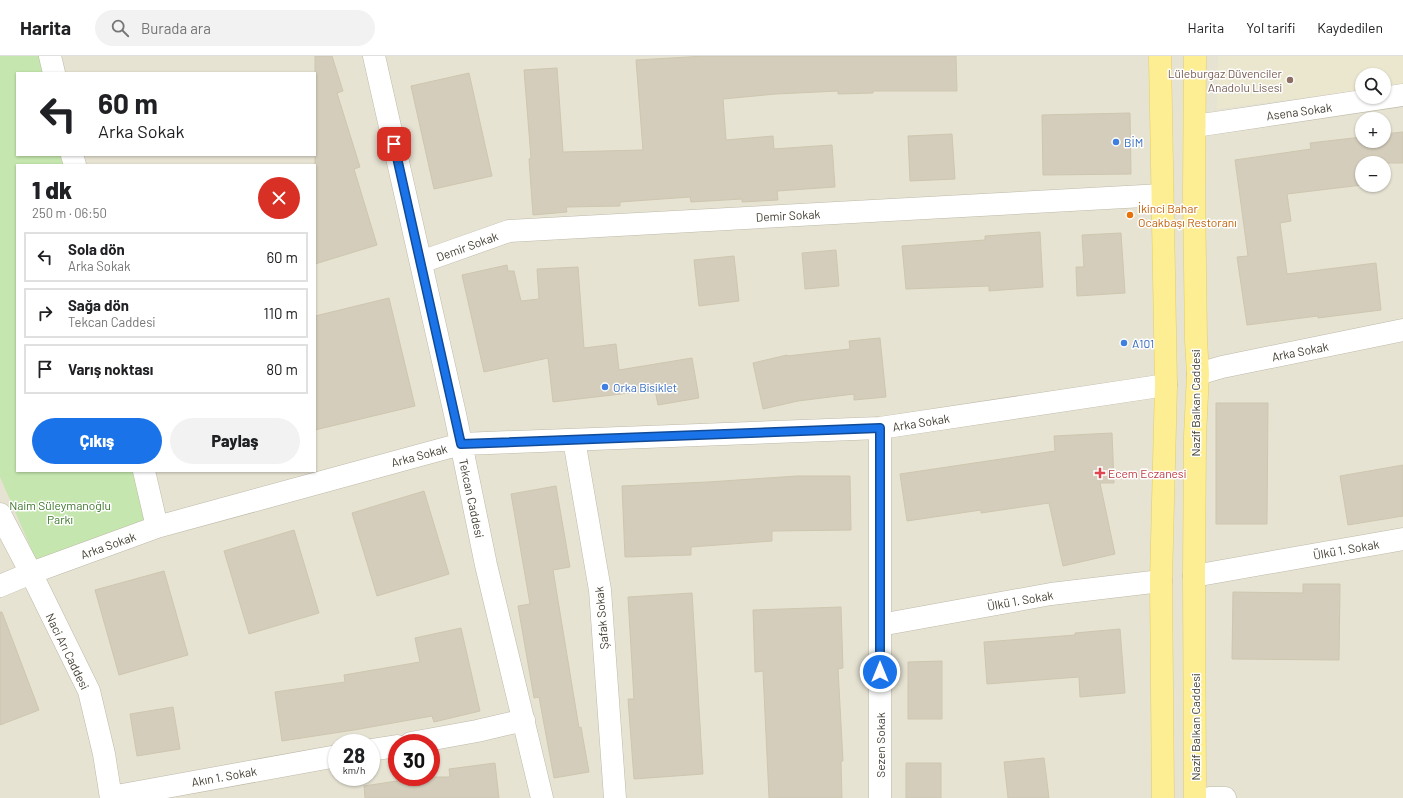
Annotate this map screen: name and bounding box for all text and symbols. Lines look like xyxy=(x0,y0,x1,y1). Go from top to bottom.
search box xyxy=(95,10,375,46)
text: Harita xyxy=(20,16,71,39)
icon: search xyxy=(109,17,131,39)
text: Burada ara xyxy=(141,19,211,37)
text: Harita xyxy=(1188,19,1224,36)
text: Yol tarifi xyxy=(1246,19,1295,36)
text: Kaydedilen xyxy=(1317,19,1383,36)
place label: Lüleburgaz Düvenciler Anadolu Lisesi xyxy=(1168,66,1283,94)
map controls xyxy=(1355,68,1391,192)
button: search xyxy=(1355,68,1391,104)
marker: Lüleburgaz Düvenciler Anadolu Lisesi xyxy=(1285,75,1295,85)
text: 60 m xyxy=(98,86,158,120)
icon: left xyxy=(32,88,84,140)
street label: Asena Sokak xyxy=(1265,99,1333,123)
button: + xyxy=(1355,112,1391,148)
text: Arka Sokak xyxy=(98,120,185,142)
pin xyxy=(377,127,411,161)
icon: arrive xyxy=(383,133,405,155)
place label: BİM xyxy=(1124,135,1143,149)
marker: BİM xyxy=(1111,137,1121,147)
button: − xyxy=(1355,156,1391,192)
text: 1 dk xyxy=(32,175,72,204)
button: close xyxy=(258,177,300,219)
place label: İkinci Bahar Ocakbaşı Restoranı xyxy=(1138,201,1237,229)
text: 250 m · 06:50 xyxy=(32,205,107,221)
street label: Demir Sokak xyxy=(755,206,821,224)
marker: İkinci Bahar Ocakbaşı Restoranı xyxy=(1125,210,1135,220)
street label: Demir Sokak xyxy=(434,228,500,264)
text: Sola dön xyxy=(68,240,125,258)
icon: left xyxy=(34,246,56,268)
text: 60 m xyxy=(266,248,298,266)
text: Arka Sokak xyxy=(68,258,131,274)
text: Sağa dön xyxy=(68,296,129,314)
icon: right xyxy=(34,302,56,324)
text: 110 m xyxy=(264,304,298,322)
text: Tekcan Caddesi xyxy=(68,314,155,330)
place label: A101 xyxy=(1132,336,1154,350)
marker: A101 xyxy=(1119,338,1129,348)
street label: Arka Sokak xyxy=(1270,339,1330,363)
street label: Nazif Balkan Caddesi xyxy=(1188,349,1202,457)
icon: arrive xyxy=(34,358,56,380)
text: Varış noktası xyxy=(68,360,153,378)
text: 80 m xyxy=(266,360,298,378)
place label: Orka Bisiklet xyxy=(613,380,677,394)
marker: Orka Bisiklet xyxy=(600,382,610,392)
street label: Arka Sokak xyxy=(891,411,951,433)
button: Çıkış xyxy=(32,418,162,464)
button: Paylaş xyxy=(170,418,300,464)
street label: Arka Sokak xyxy=(389,441,449,469)
street label: Tekcan Caddesi xyxy=(457,457,487,539)
place label: Ecem Eczanesi xyxy=(1108,466,1186,480)
marker: Ecem Eczanesi xyxy=(1095,468,1105,478)
park label: Naim Süleymanoğlu Parkı xyxy=(9,498,111,526)
street label: Arka Sokak xyxy=(79,529,137,561)
street label: Ülkü 1. Sokak xyxy=(1312,536,1380,562)
street label: Şafak Sokak xyxy=(591,586,611,650)
street label: Ülkü 1. Sokak xyxy=(986,587,1054,613)
street label: Naci Arı Caddesi xyxy=(43,611,93,691)
position arrow xyxy=(859,651,901,693)
street label: Nazif Balkan Caddesi xyxy=(1188,673,1202,781)
street label: Sezen Sokak xyxy=(873,712,887,778)
speed limit sign: 30 xyxy=(388,734,440,786)
text: 28 xyxy=(343,743,365,767)
street label: Akın 1. Sokak xyxy=(190,763,258,789)
text: km/h xyxy=(343,764,365,776)

